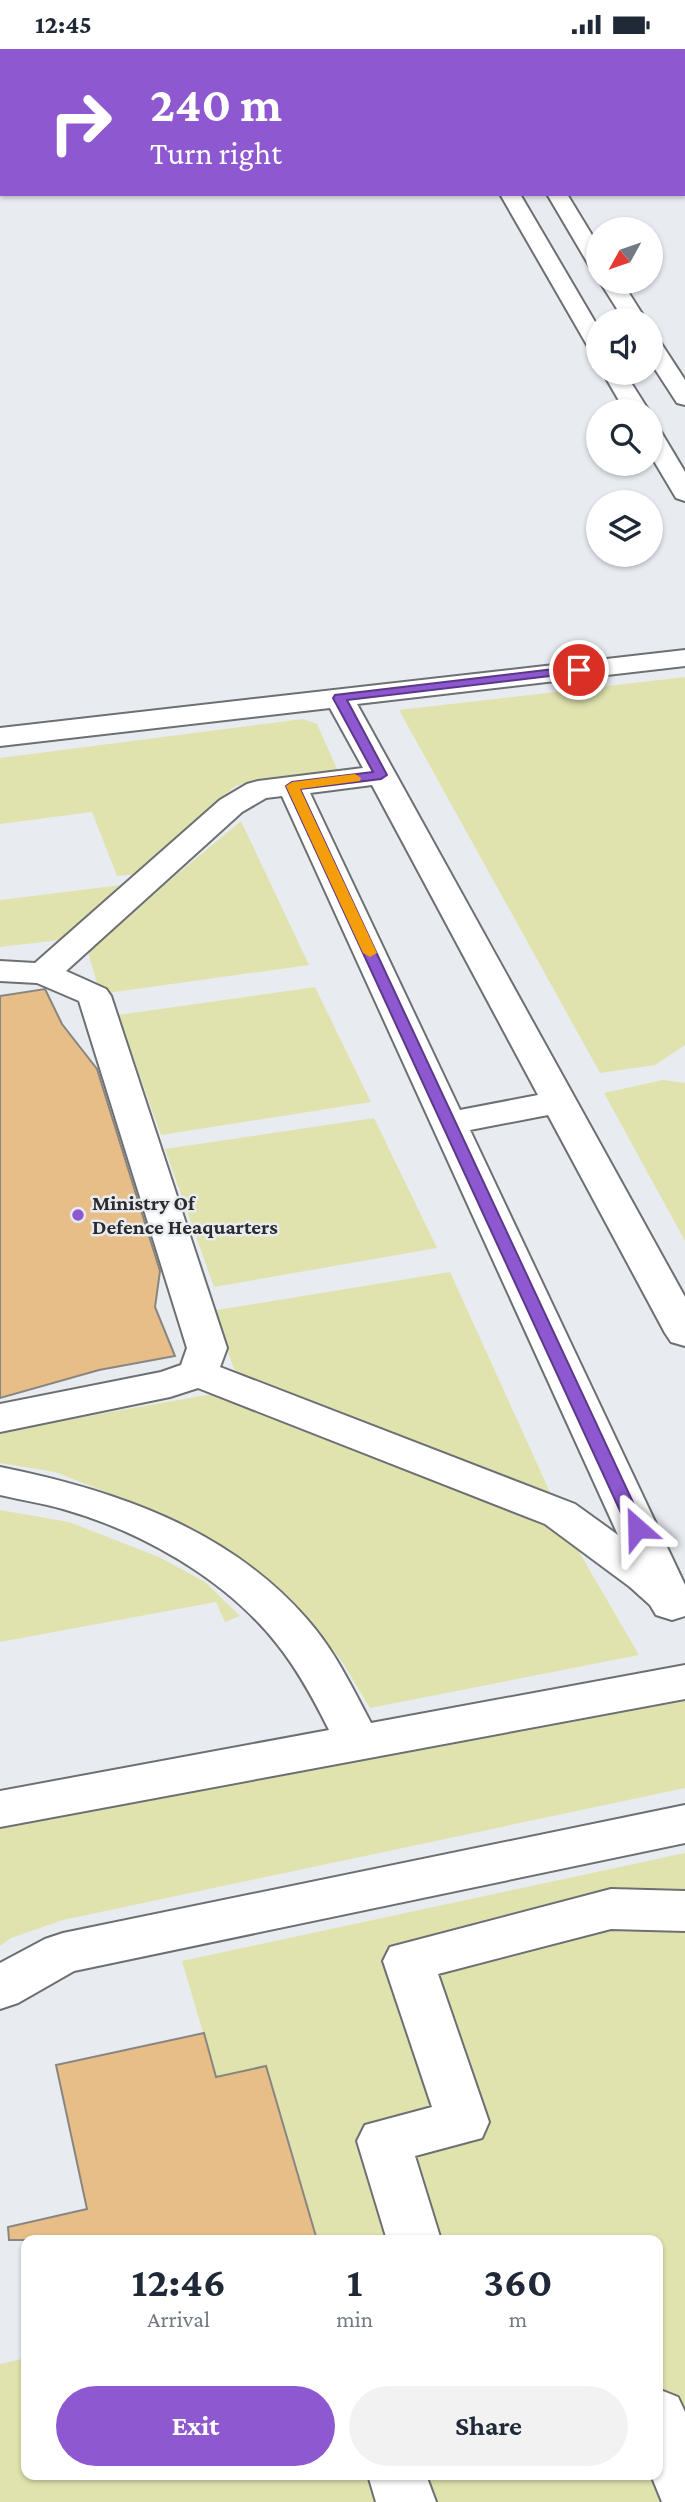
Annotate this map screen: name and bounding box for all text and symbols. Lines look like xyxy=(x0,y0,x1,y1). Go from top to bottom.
text: 12:45 xyxy=(35,10,92,39)
icon: right xyxy=(35,77,126,168)
text: 240 m xyxy=(150,77,282,132)
text: Turn right xyxy=(150,135,282,171)
north arrow xyxy=(586,217,663,294)
map controls xyxy=(586,217,663,567)
button: sound xyxy=(586,308,663,385)
button: search xyxy=(586,399,663,476)
button: layers xyxy=(586,490,663,567)
pin xyxy=(549,640,609,700)
icon: arrive xyxy=(560,651,598,689)
place label: Ministry Of Defence Heaquarters xyxy=(92,1191,278,1239)
marker: Ministry Of Defence Heaquarters xyxy=(70,1207,86,1223)
position arrow xyxy=(600,1491,674,1565)
text: 12:46 xyxy=(131,2258,226,2305)
text: 1 xyxy=(347,2258,363,2305)
text: 360 xyxy=(484,2258,553,2305)
text: Arrival xyxy=(147,2306,210,2332)
text: min xyxy=(336,2306,373,2332)
text: m xyxy=(509,2306,527,2332)
button: Exit xyxy=(56,2386,335,2466)
button: Share xyxy=(349,2386,628,2466)

